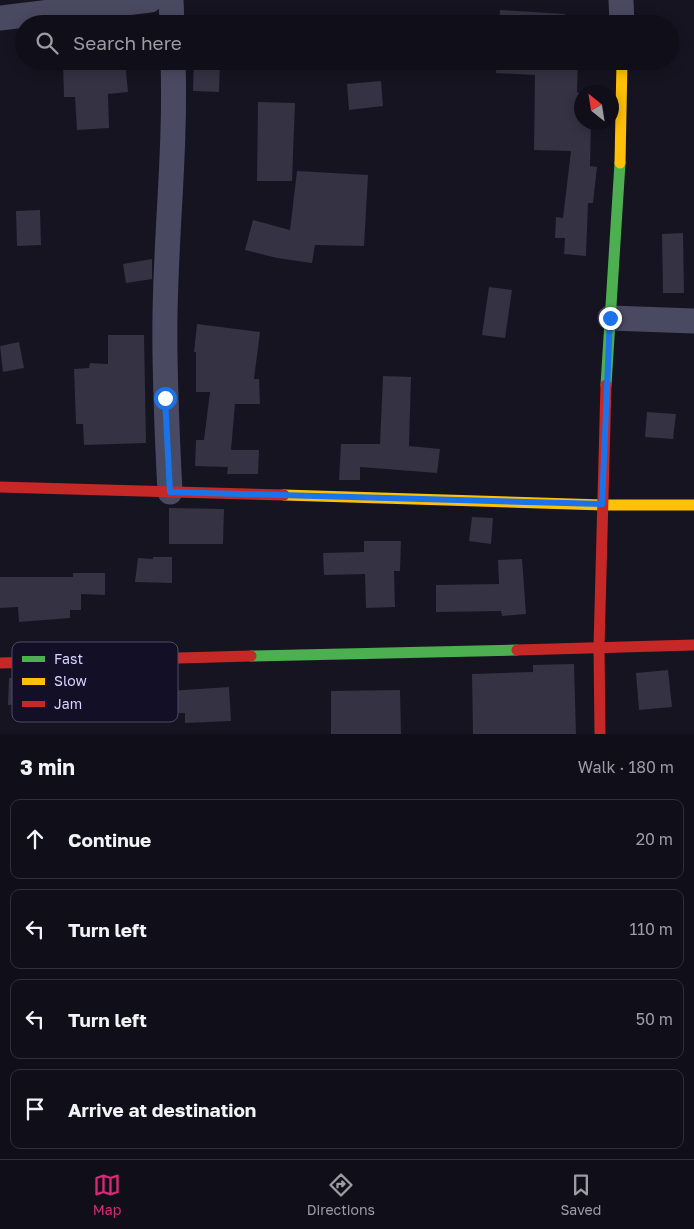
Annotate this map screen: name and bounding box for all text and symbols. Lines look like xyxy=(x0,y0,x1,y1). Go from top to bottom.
search box xyxy=(15,15,679,70)
icon: search xyxy=(33,29,61,57)
text: Search here xyxy=(73,31,182,54)
north arrow xyxy=(574,85,619,130)
route end xyxy=(599,307,622,330)
route start xyxy=(154,387,177,410)
legend xyxy=(12,642,178,722)
text: Fast xyxy=(54,650,83,667)
text: Slow xyxy=(54,672,87,689)
text: Jam xyxy=(54,695,82,712)
text: 3 min xyxy=(20,754,75,780)
text: Walk · 180 m xyxy=(578,757,674,777)
icon: ahead xyxy=(21,825,49,853)
text: Continue xyxy=(68,828,151,851)
text: 20 m xyxy=(636,829,673,849)
icon: left xyxy=(21,915,49,943)
text: Turn left xyxy=(68,918,147,941)
text: 110 m xyxy=(629,919,673,939)
icon: left xyxy=(21,1005,49,1033)
text: Turn left xyxy=(68,1008,147,1031)
text: 50 m xyxy=(636,1009,673,1029)
icon: arrive xyxy=(21,1095,49,1123)
text: Arrive at destination xyxy=(68,1098,256,1121)
tab: Map xyxy=(93,1171,121,1218)
tab: Directions xyxy=(307,1171,375,1218)
tab: Saved xyxy=(560,1171,601,1218)

